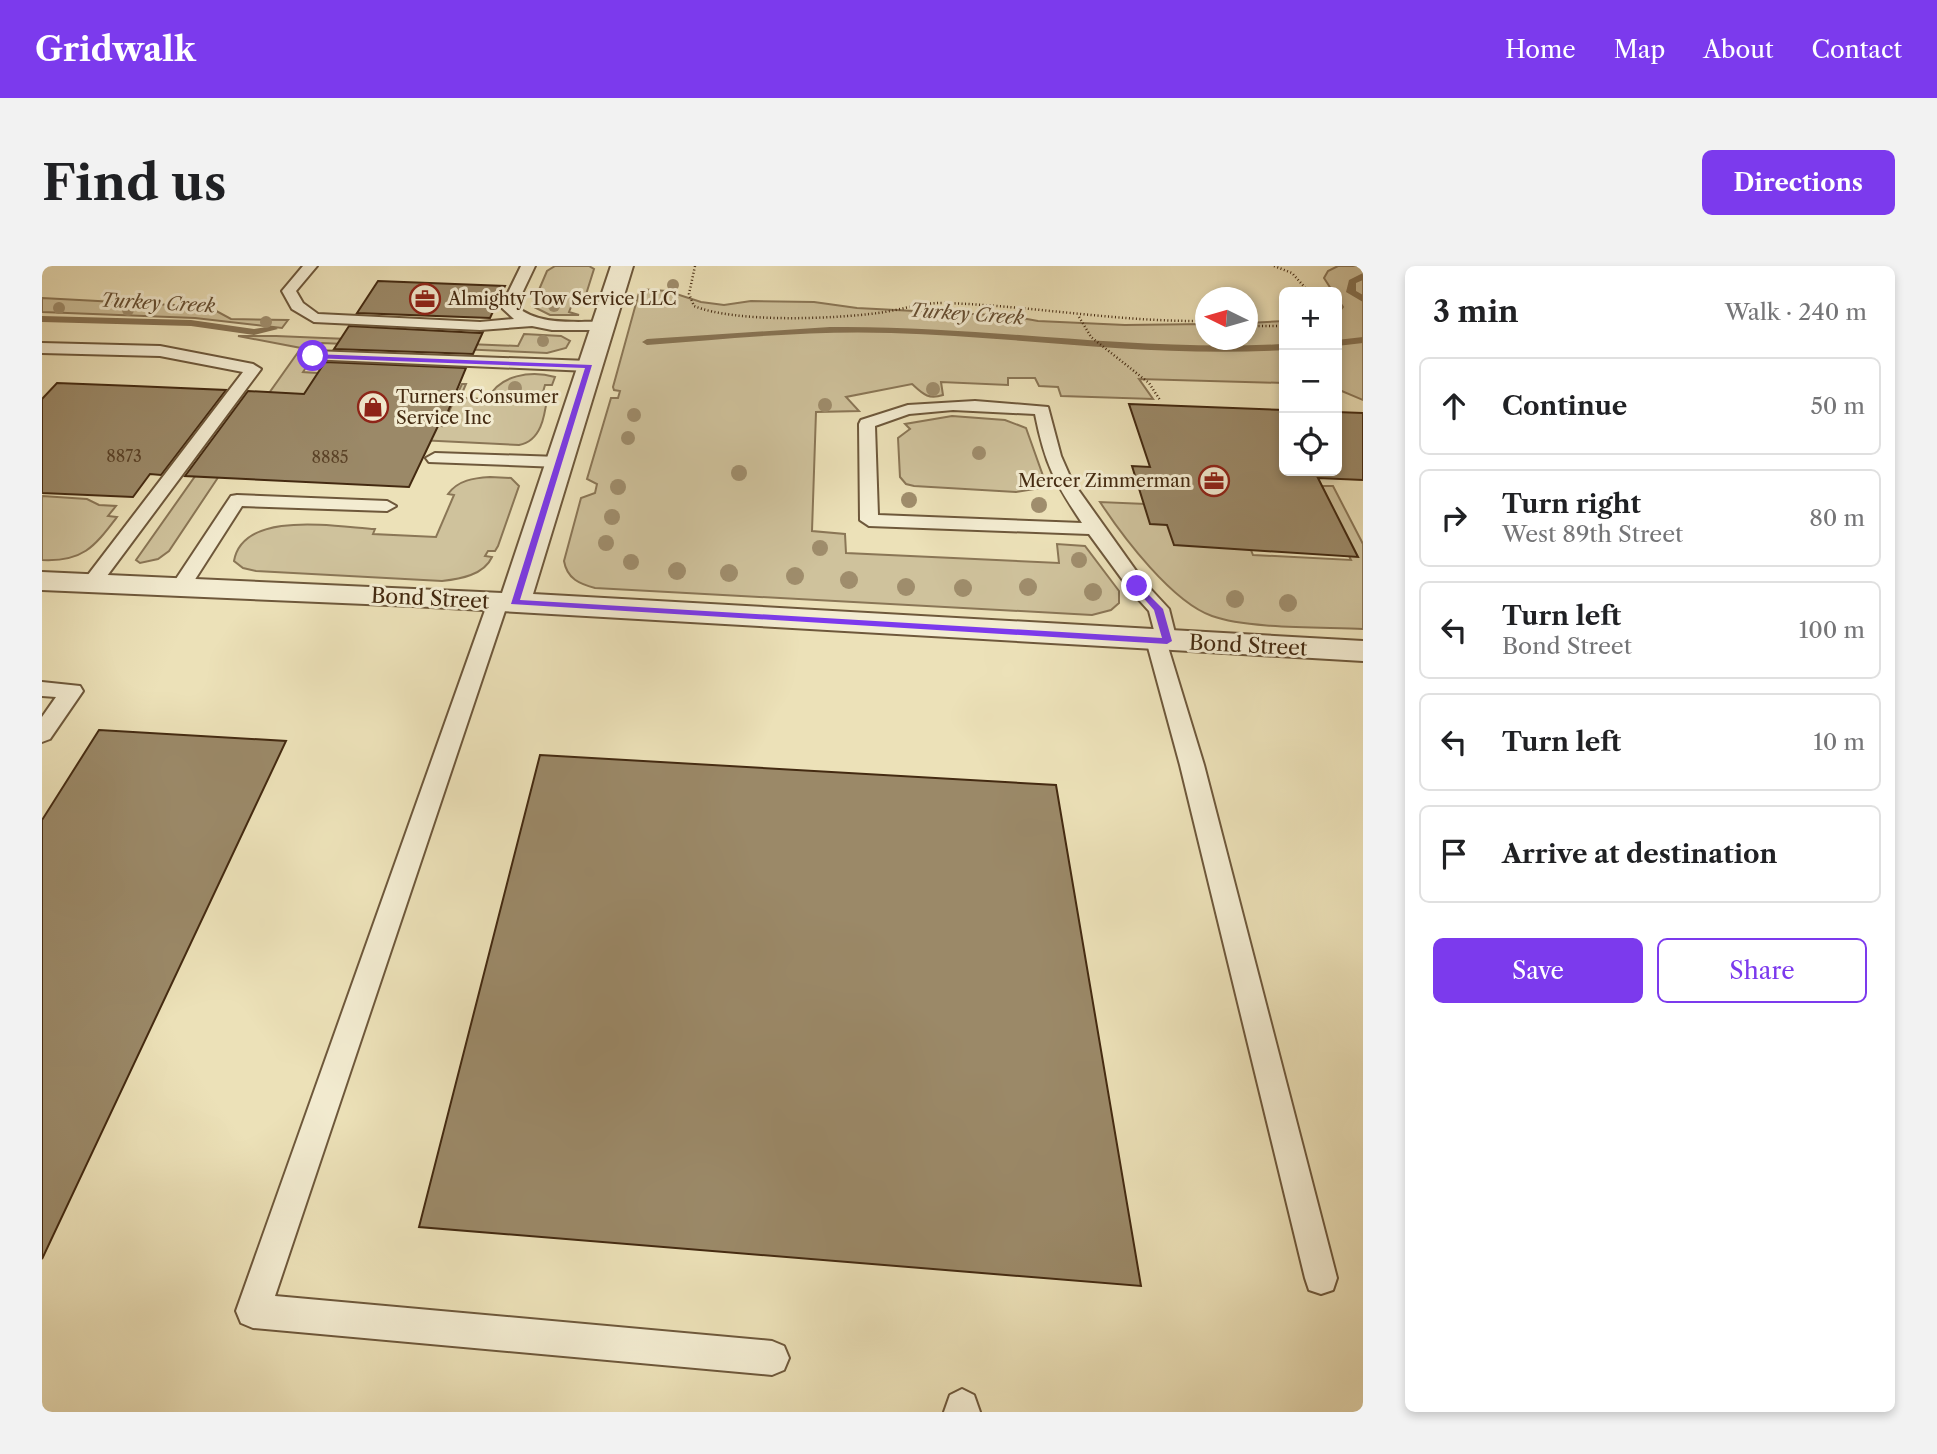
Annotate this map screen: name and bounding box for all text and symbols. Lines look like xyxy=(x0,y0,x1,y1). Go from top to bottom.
text: Gridwalk xyxy=(35,29,196,70)
text: Home xyxy=(1505,35,1576,64)
text: Map xyxy=(1614,35,1665,64)
text: About xyxy=(1703,35,1774,64)
text: Contact xyxy=(1812,35,1902,64)
button: Directions xyxy=(1702,150,1895,215)
text: Find us xyxy=(42,152,226,213)
office icon: Almighty Tow Service LLC xyxy=(408,282,442,316)
north arrow xyxy=(1195,287,1258,350)
map controls xyxy=(1279,287,1342,476)
button: + xyxy=(1279,287,1342,350)
place label: Almighty Tow Service LLC xyxy=(447,288,677,310)
water label: Turkey Creek xyxy=(100,289,216,317)
text: 3 min xyxy=(1433,293,1519,330)
text: Walk · 240 m xyxy=(1725,298,1867,326)
water label: Turkey Creek xyxy=(909,299,1025,329)
route start xyxy=(297,340,328,371)
button: − xyxy=(1279,350,1342,413)
place label: Turners Consumer Service Inc xyxy=(396,386,559,429)
icon: ahead xyxy=(1435,387,1473,425)
shop icon: Turners Consumer Service Inc xyxy=(356,390,390,424)
text: Continue xyxy=(1502,390,1627,422)
text: 50 m xyxy=(1810,392,1865,420)
button: locate xyxy=(1279,413,1342,476)
house number: 8873 xyxy=(106,446,142,466)
house number: 8885 xyxy=(311,447,349,467)
office icon: Mercer Zimmerman xyxy=(1197,464,1231,498)
place label: Mercer Zimmerman xyxy=(1018,470,1191,492)
text: Turn right xyxy=(1502,488,1641,520)
icon: right xyxy=(1435,499,1473,537)
text: 80 m xyxy=(1809,504,1865,532)
text: West 89th Street xyxy=(1502,520,1683,548)
route end xyxy=(1121,570,1152,601)
street label: Bond Street xyxy=(370,582,490,614)
text: Turn left xyxy=(1502,600,1621,632)
icon: left xyxy=(1435,611,1473,649)
text: 100 m xyxy=(1799,616,1865,644)
street label: Bond Street xyxy=(1188,629,1308,661)
text: Bond Street xyxy=(1502,632,1632,660)
icon: left xyxy=(1435,723,1473,761)
text: Turn left xyxy=(1502,726,1621,758)
text: 10 m xyxy=(1813,728,1865,756)
icon: arrive xyxy=(1435,835,1473,873)
text: Arrive at destination xyxy=(1502,838,1777,870)
button: Save xyxy=(1433,938,1643,1003)
button: Share xyxy=(1657,938,1867,1003)

